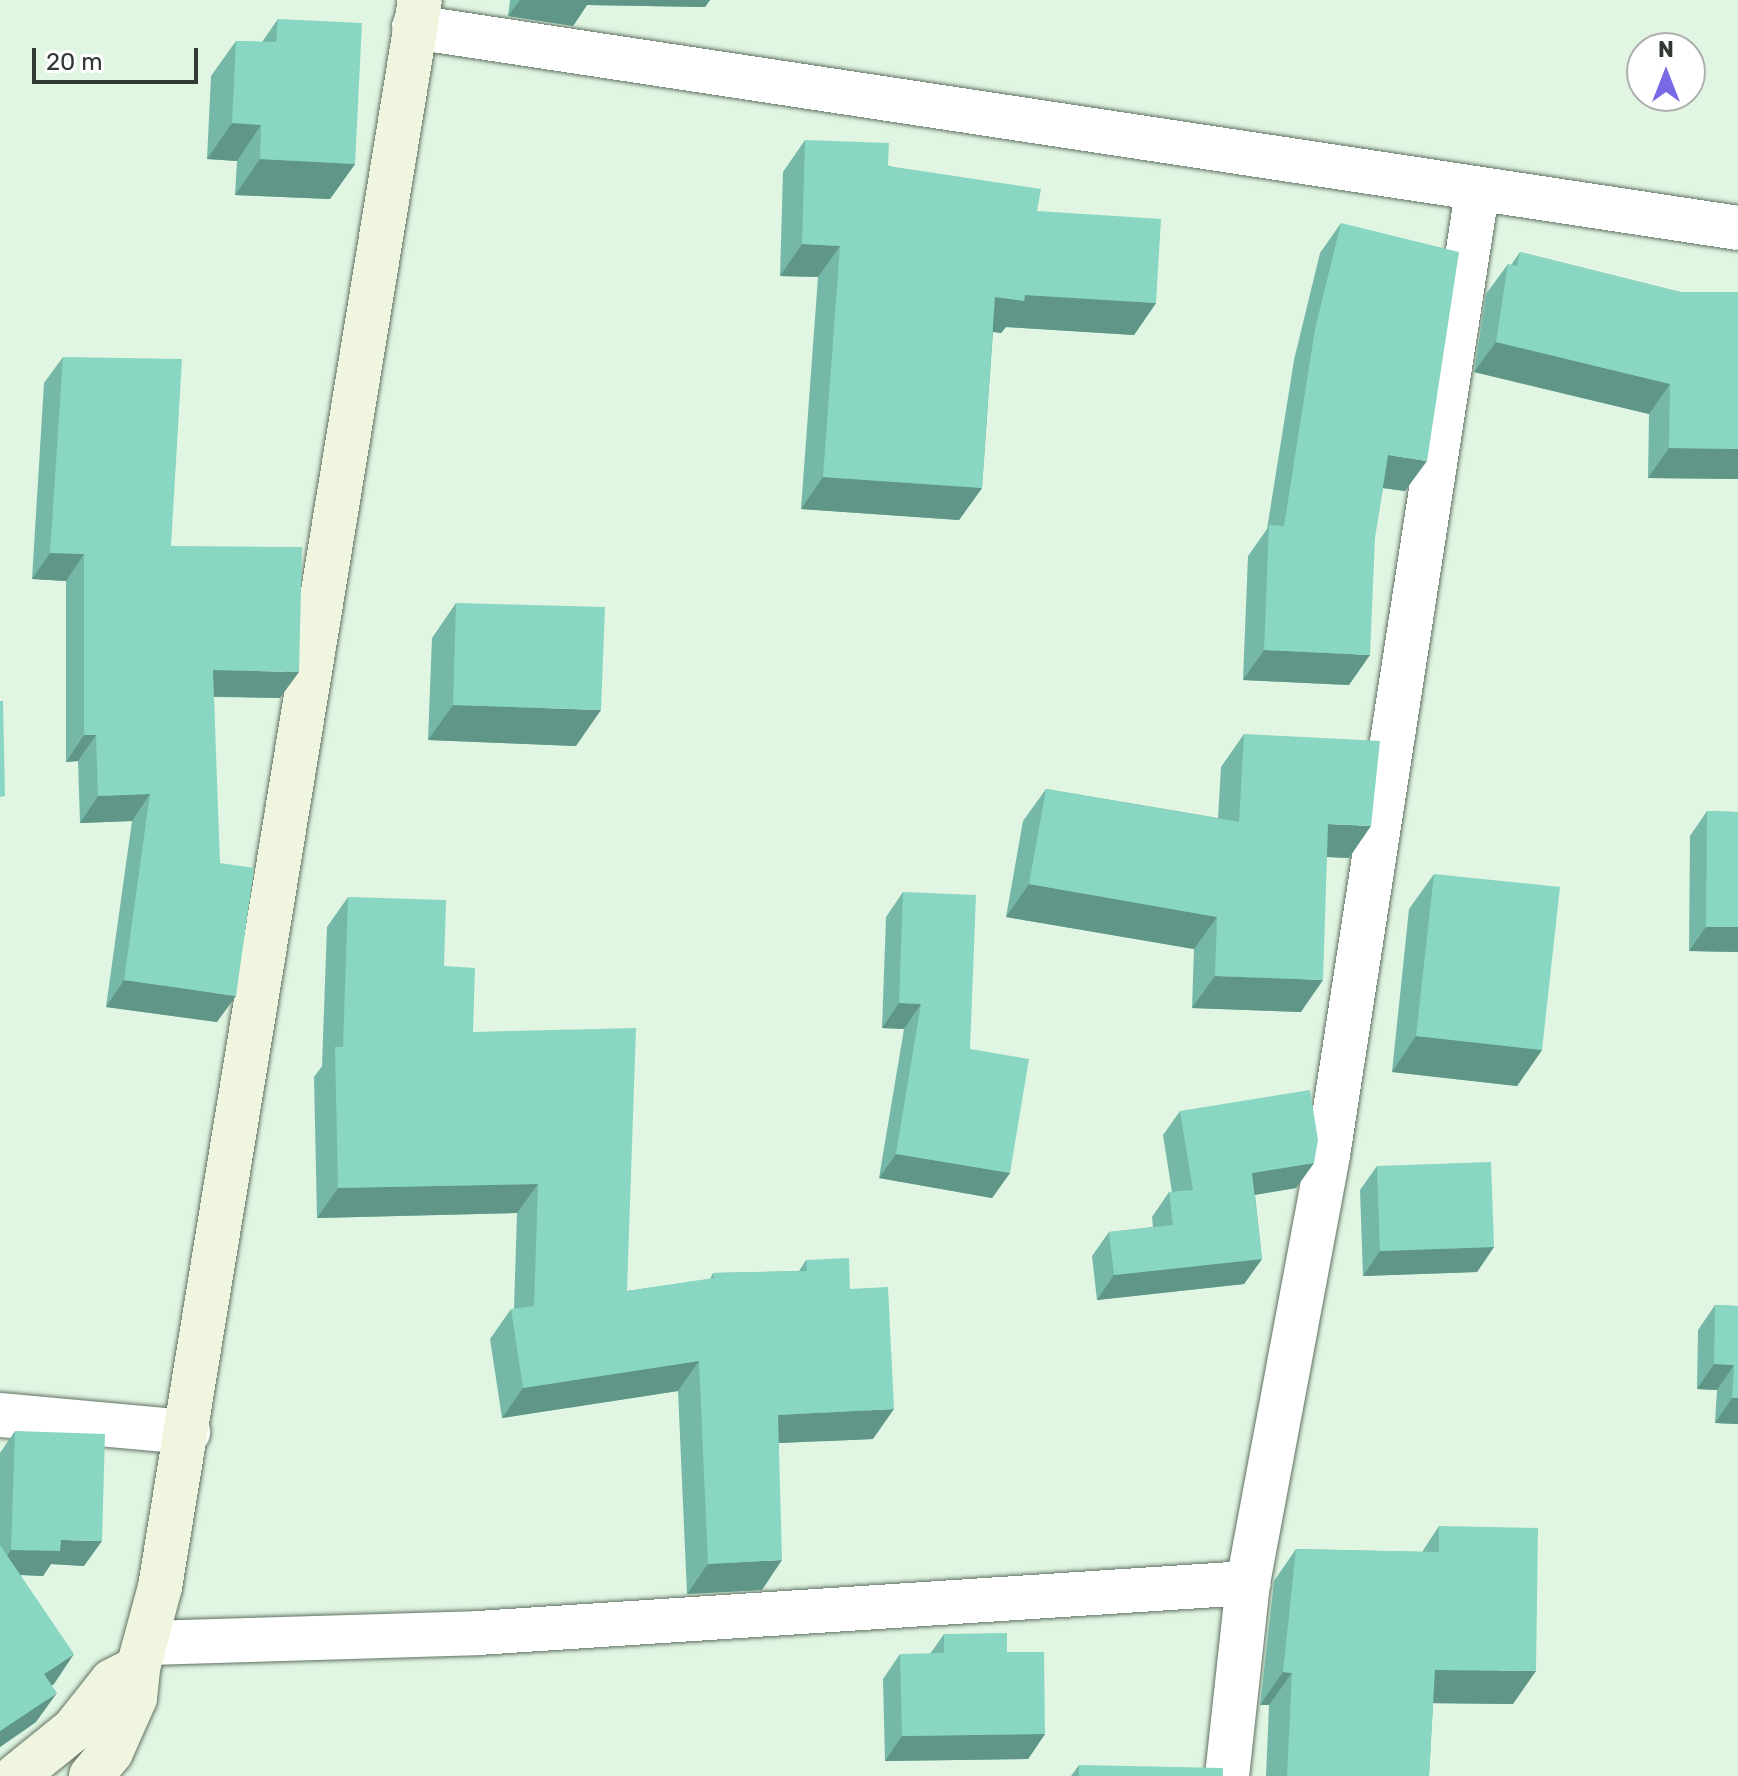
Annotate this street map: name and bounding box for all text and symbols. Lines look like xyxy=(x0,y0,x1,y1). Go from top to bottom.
scale bar xyxy=(36,32,202,82)
north arrow xyxy=(1626,32,1706,112)
text: N xyxy=(1658,36,1674,63)
text: 20 m xyxy=(46,48,103,76)

